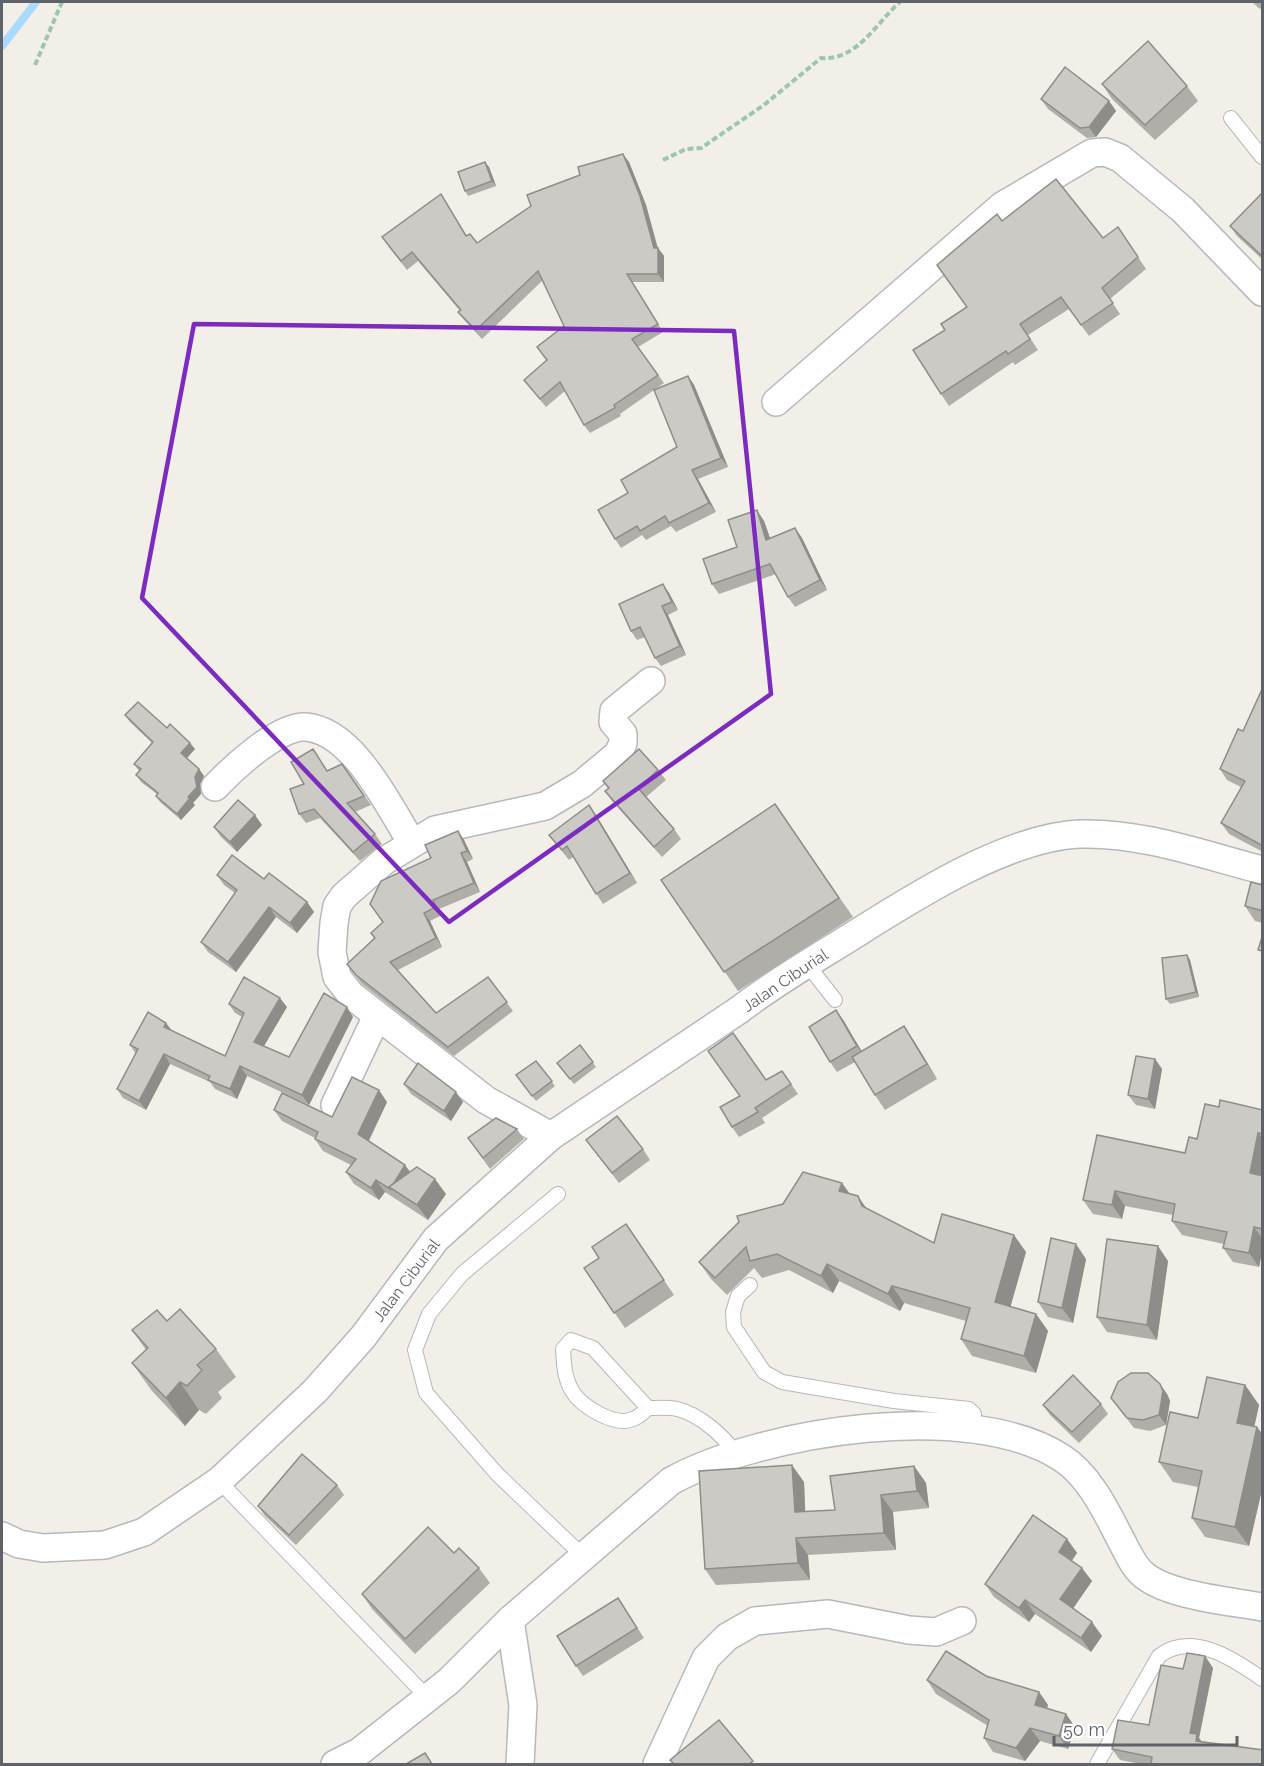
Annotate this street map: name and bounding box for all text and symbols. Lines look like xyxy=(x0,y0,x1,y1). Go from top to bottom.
street label: Jalan Ciburial xyxy=(739,945,832,1016)
street label: Jalan Ciburial xyxy=(369,1235,444,1325)
scale bar xyxy=(1054,1709,1237,1747)
text: 50 m xyxy=(1063,1719,1105,1740)

